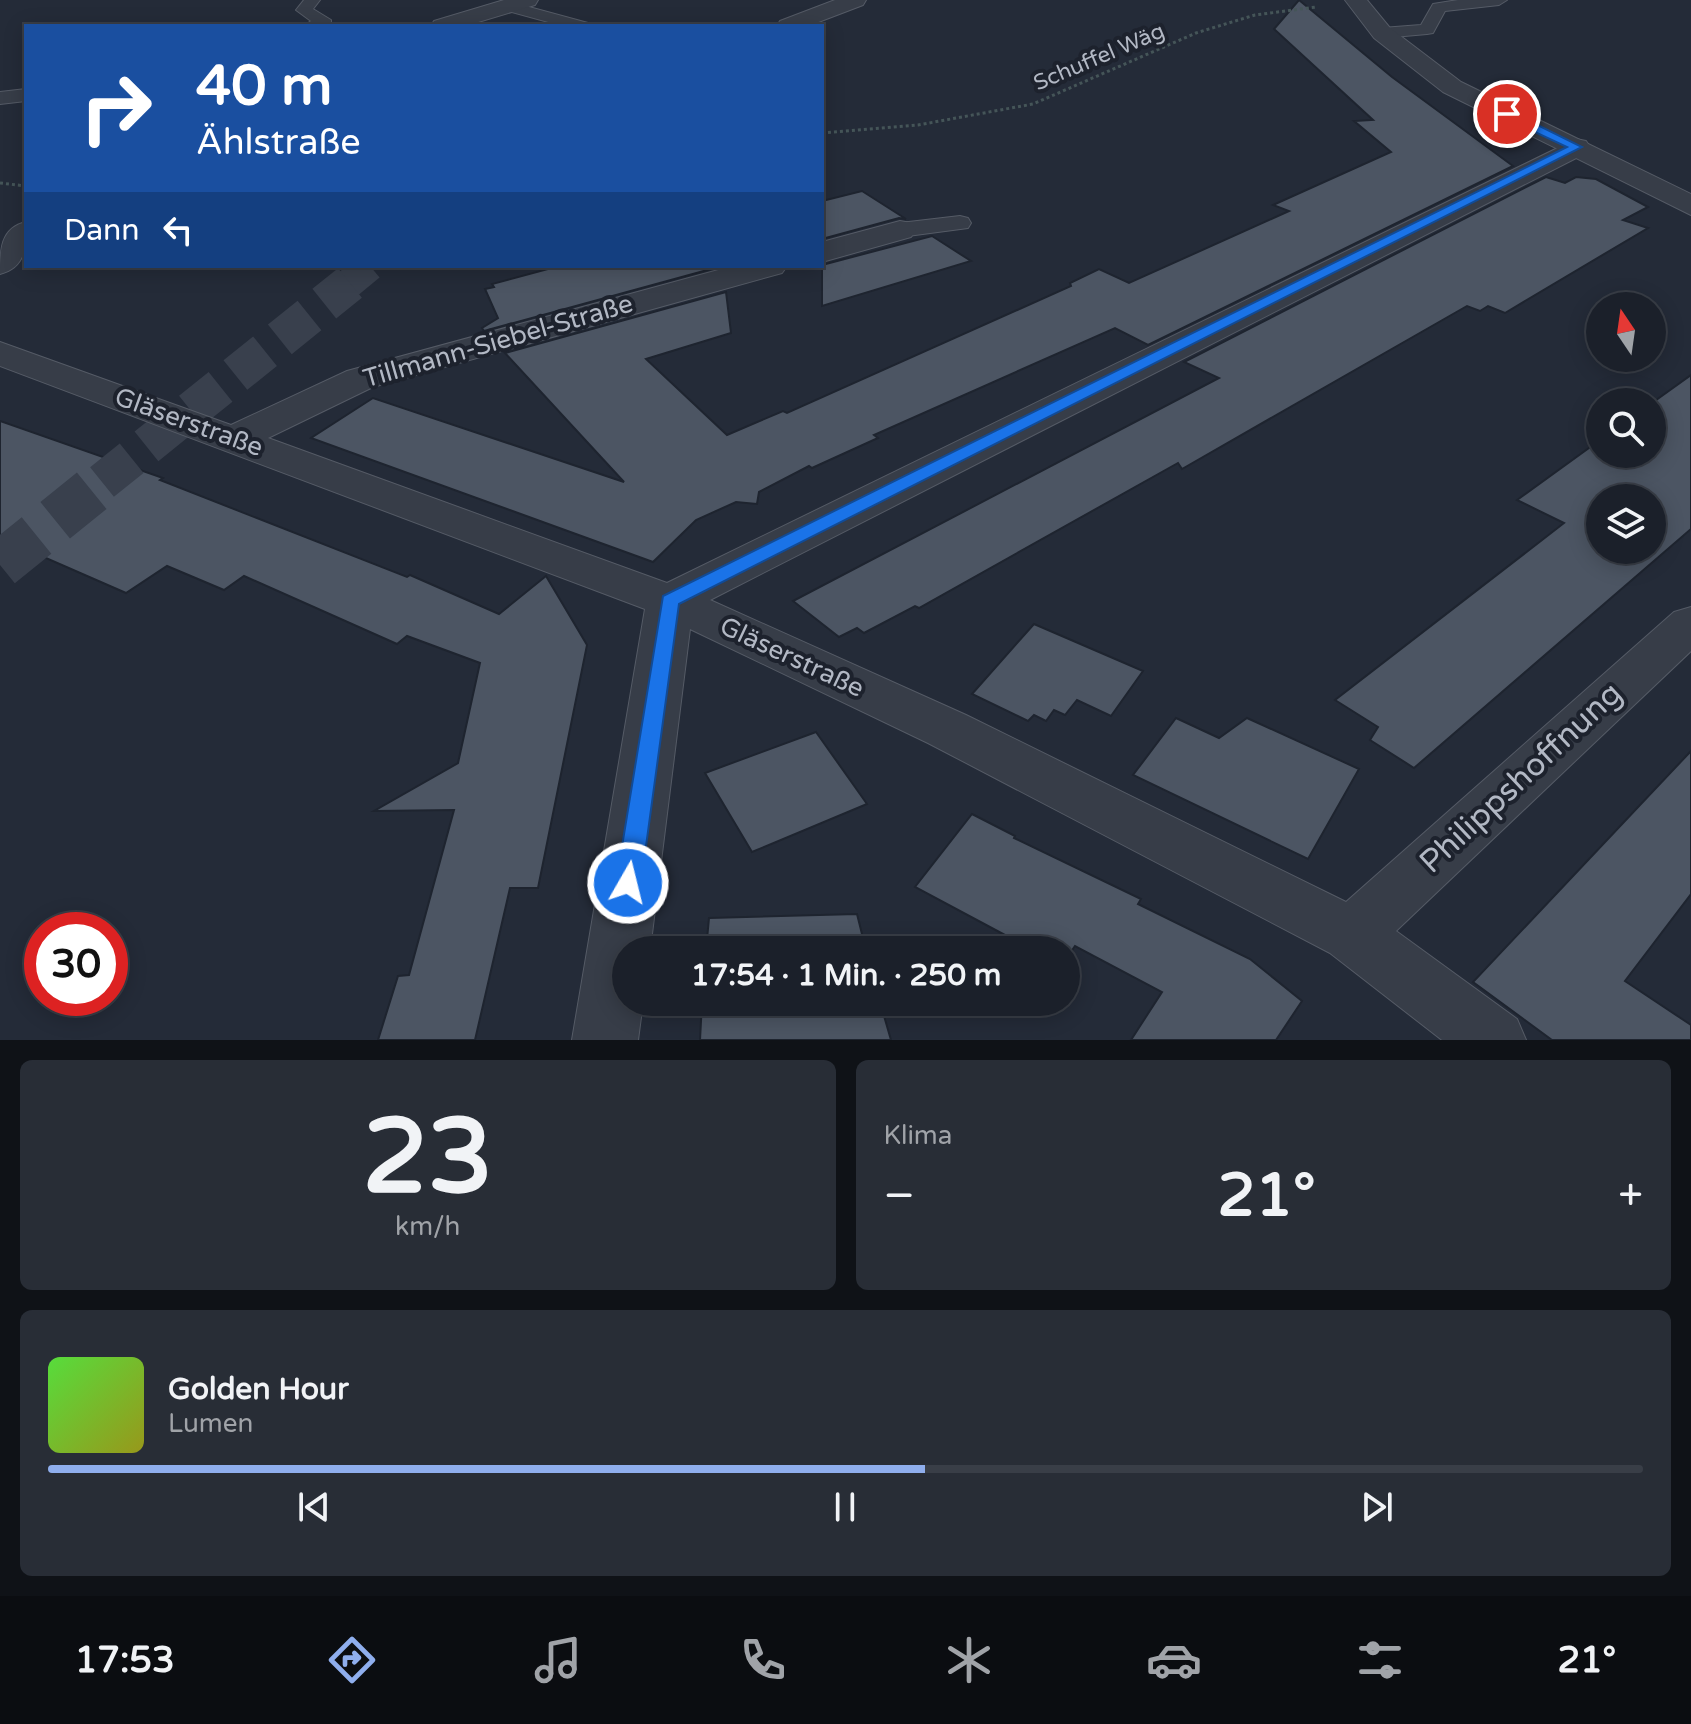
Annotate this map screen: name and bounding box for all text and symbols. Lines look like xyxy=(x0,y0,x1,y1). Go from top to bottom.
street label: Schuffel Wäg xyxy=(1030,18,1168,96)
text: 40 m xyxy=(196,53,332,120)
icon: right xyxy=(64,56,168,160)
pin xyxy=(1473,80,1541,148)
icon: arrive xyxy=(1485,92,1529,136)
text: Ählstraße xyxy=(196,121,361,164)
icon: left xyxy=(156,208,200,252)
text: Dann xyxy=(64,212,140,249)
street label: Tillmann-Siebel-Straße xyxy=(360,288,636,394)
north arrow xyxy=(1586,292,1666,372)
map controls xyxy=(1586,292,1666,564)
street label: Gläserstraße xyxy=(111,381,267,463)
button: search xyxy=(1586,388,1666,468)
button: layers xyxy=(1586,484,1666,564)
street label: Gläserstraße xyxy=(715,610,869,704)
street label: Philippshoffnung xyxy=(1412,675,1630,881)
position arrow xyxy=(586,841,670,925)
speed limit sign: 30 xyxy=(24,912,128,1016)
text: 17:54 · 1 Min. · 250 m xyxy=(691,957,1001,994)
text: 23 xyxy=(362,1096,493,1221)
text: Klima xyxy=(884,1120,952,1151)
text: 21° xyxy=(1218,1160,1316,1232)
text: − xyxy=(884,1170,915,1223)
text: + xyxy=(1618,1170,1643,1223)
text: km/h xyxy=(395,1211,460,1242)
text: Golden Hour xyxy=(168,1371,349,1408)
text: Lumen xyxy=(168,1408,253,1439)
icon: previous xyxy=(292,1485,336,1529)
icon: pause xyxy=(823,1485,867,1529)
icon: next xyxy=(1355,1485,1399,1529)
icon: directions xyxy=(324,1632,380,1688)
icon: music xyxy=(530,1632,586,1688)
icon: phone xyxy=(735,1632,791,1688)
icon: climate xyxy=(941,1632,997,1688)
icon: car xyxy=(1146,1632,1202,1688)
icon: filters xyxy=(1352,1632,1408,1688)
text: 17:53 xyxy=(75,1639,175,1682)
text: 21° xyxy=(1557,1639,1616,1682)

